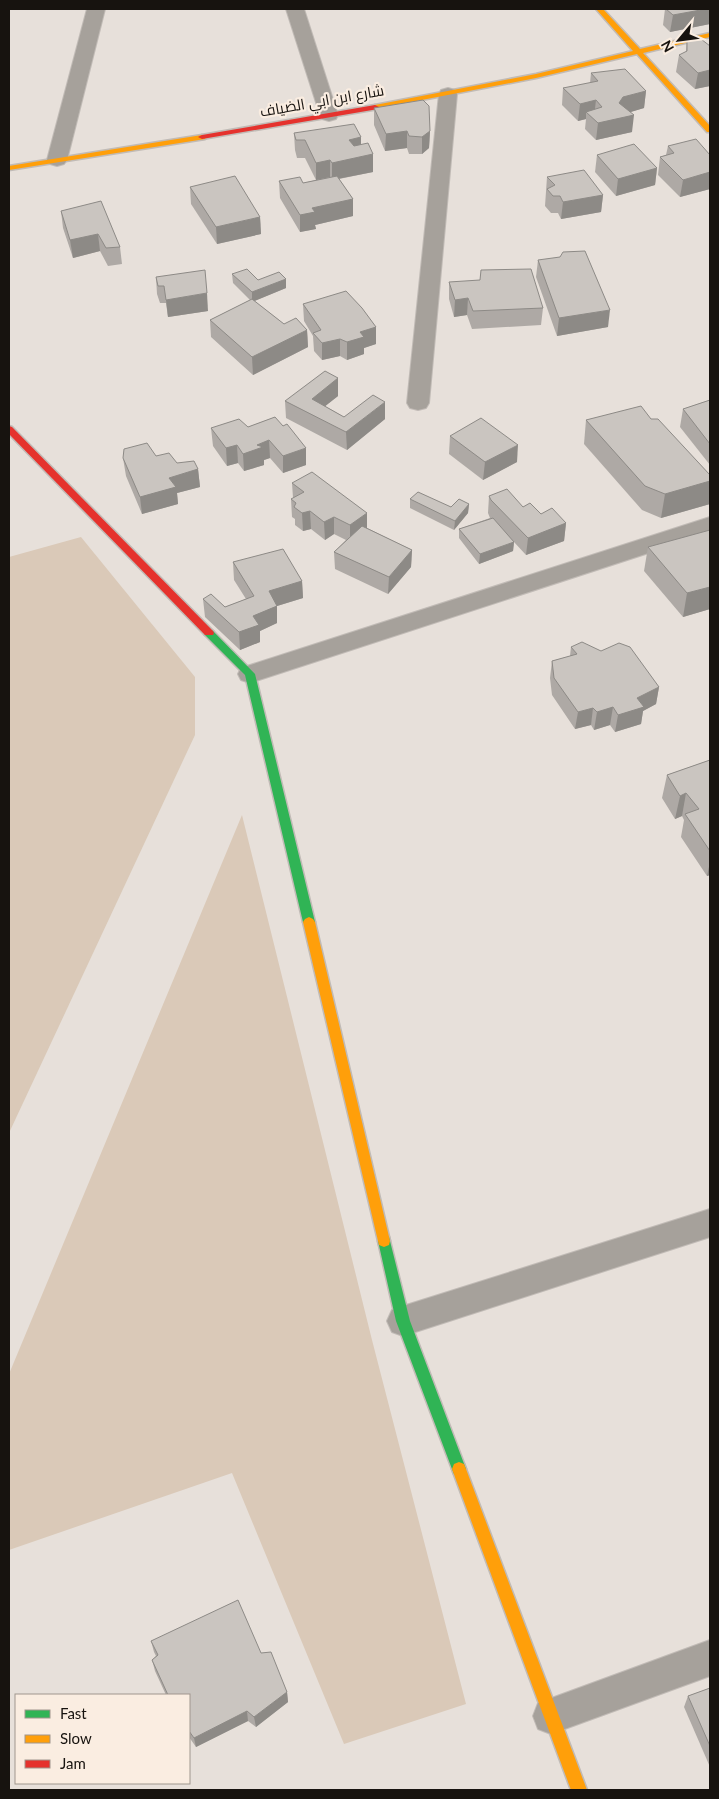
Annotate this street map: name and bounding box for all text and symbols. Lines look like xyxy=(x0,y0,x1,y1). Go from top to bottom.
north arrow xyxy=(654,15,704,65)
text: N xyxy=(657,38,677,55)
street label: شارع ابن ابي الضياف xyxy=(258,80,386,124)
legend xyxy=(15,1694,190,1784)
text: Fast xyxy=(60,1704,87,1722)
text: Slow xyxy=(60,1729,92,1747)
text: Jam xyxy=(60,1754,86,1772)

